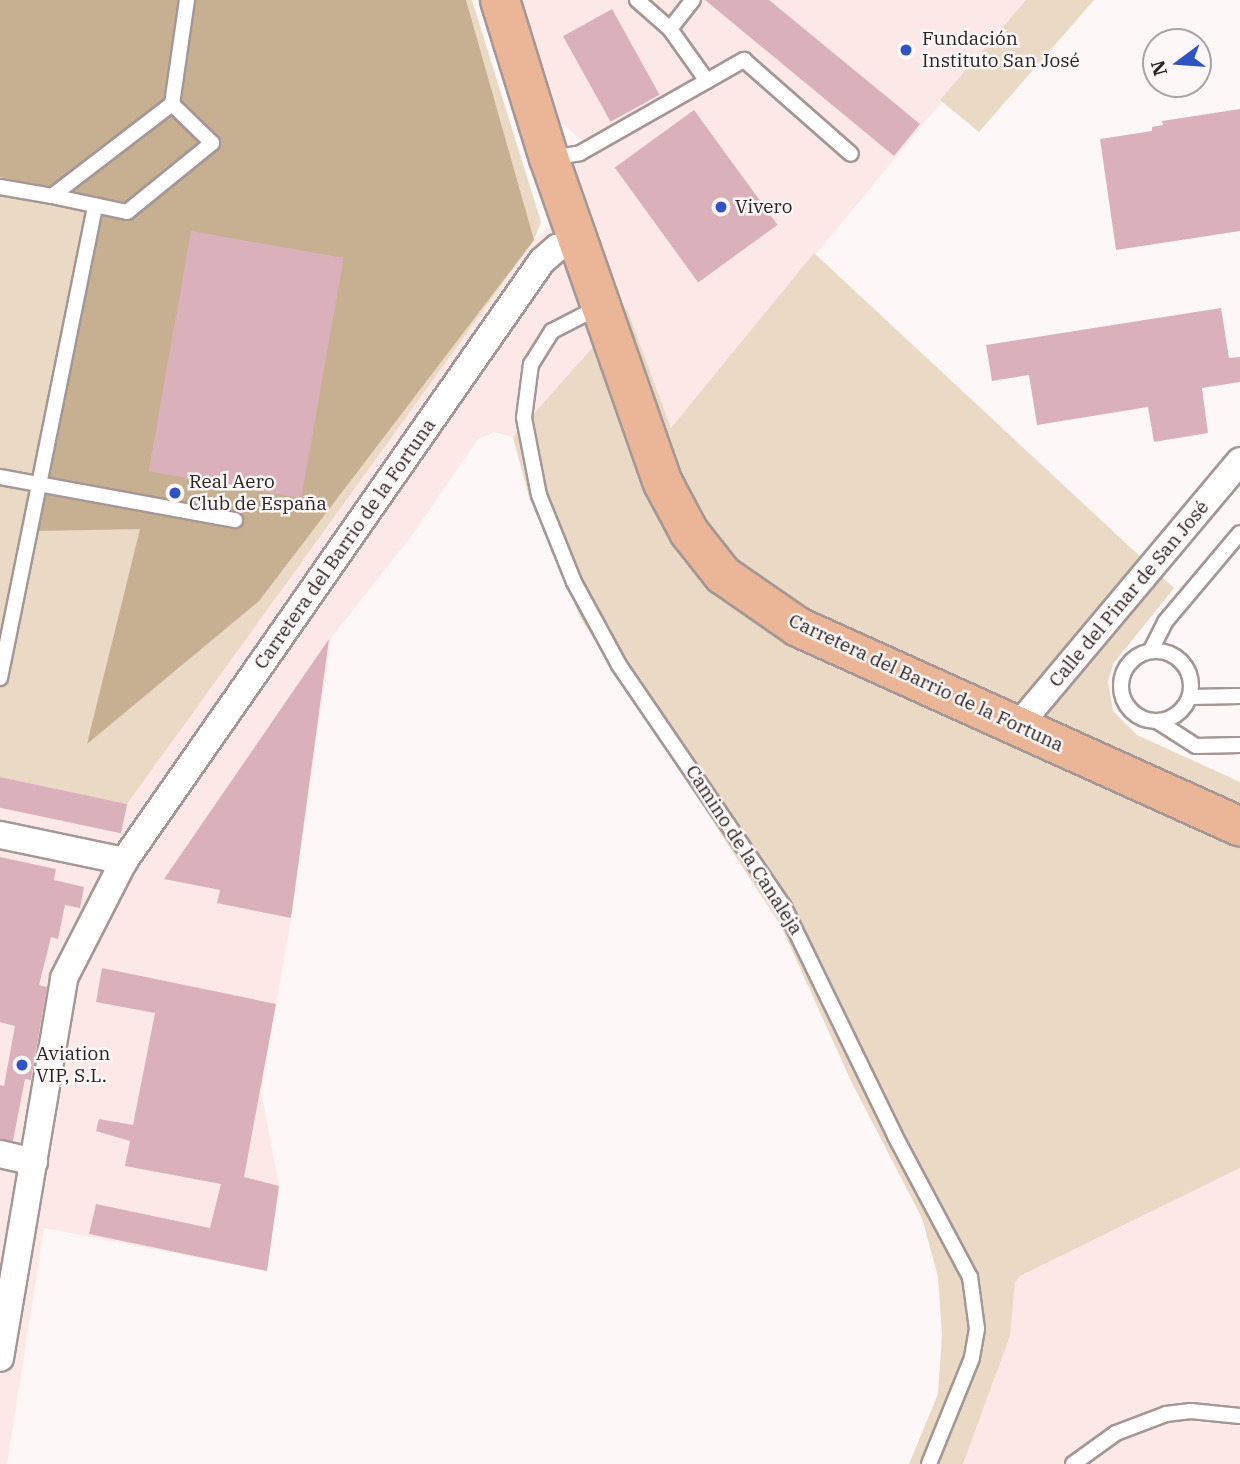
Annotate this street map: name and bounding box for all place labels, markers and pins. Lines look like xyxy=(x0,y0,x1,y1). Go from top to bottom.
place label: Fundación Instituto San José xyxy=(922,28,1080,72)
marker: Fundación Instituto San José xyxy=(896,40,916,60)
place label: Vivero xyxy=(735,196,792,218)
marker: Vivero xyxy=(713,199,729,215)
place label: Real Aero Club de España xyxy=(189,471,327,515)
marker: Real Aero Club de España xyxy=(167,485,183,501)
place label: Aviation VIP, S.L. xyxy=(36,1043,110,1087)
marker: Aviation VIP, S.L. xyxy=(14,1057,30,1073)

